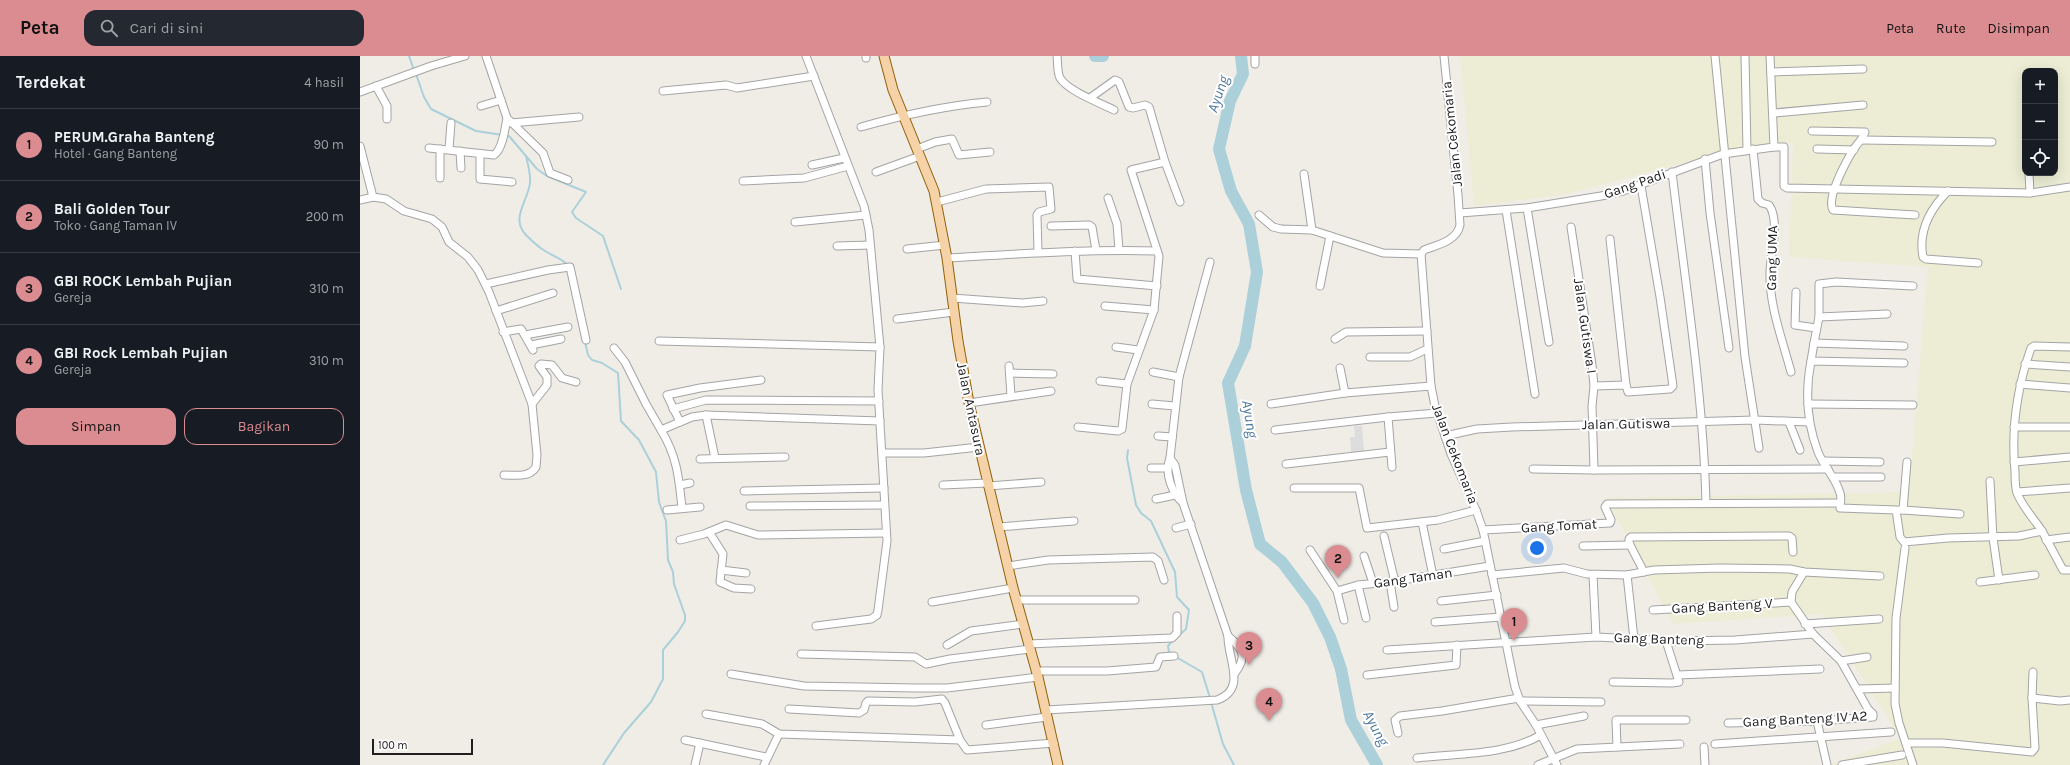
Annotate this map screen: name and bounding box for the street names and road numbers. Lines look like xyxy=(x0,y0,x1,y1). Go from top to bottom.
street label: Jalan Cekomaria xyxy=(1438,80,1466,188)
street label: Gang Padi xyxy=(1602,165,1668,203)
street label: Gang UMA xyxy=(1763,225,1781,291)
street label: Jalan Gutiswa I xyxy=(1570,277,1600,375)
street label: Jalan Antasura xyxy=(953,361,989,457)
street label: Jalan Cekomaria xyxy=(1428,402,1482,506)
street label: Jalan Gutiswa xyxy=(1581,415,1671,433)
street label: Gang Tomat xyxy=(1521,516,1597,536)
street label: Gang Taman xyxy=(1373,564,1453,592)
street label: Gang Banteng V xyxy=(1671,595,1773,617)
street label: Gang Banteng xyxy=(1614,629,1704,649)
street label: Gang Banteng IV A2 xyxy=(1742,707,1868,731)

